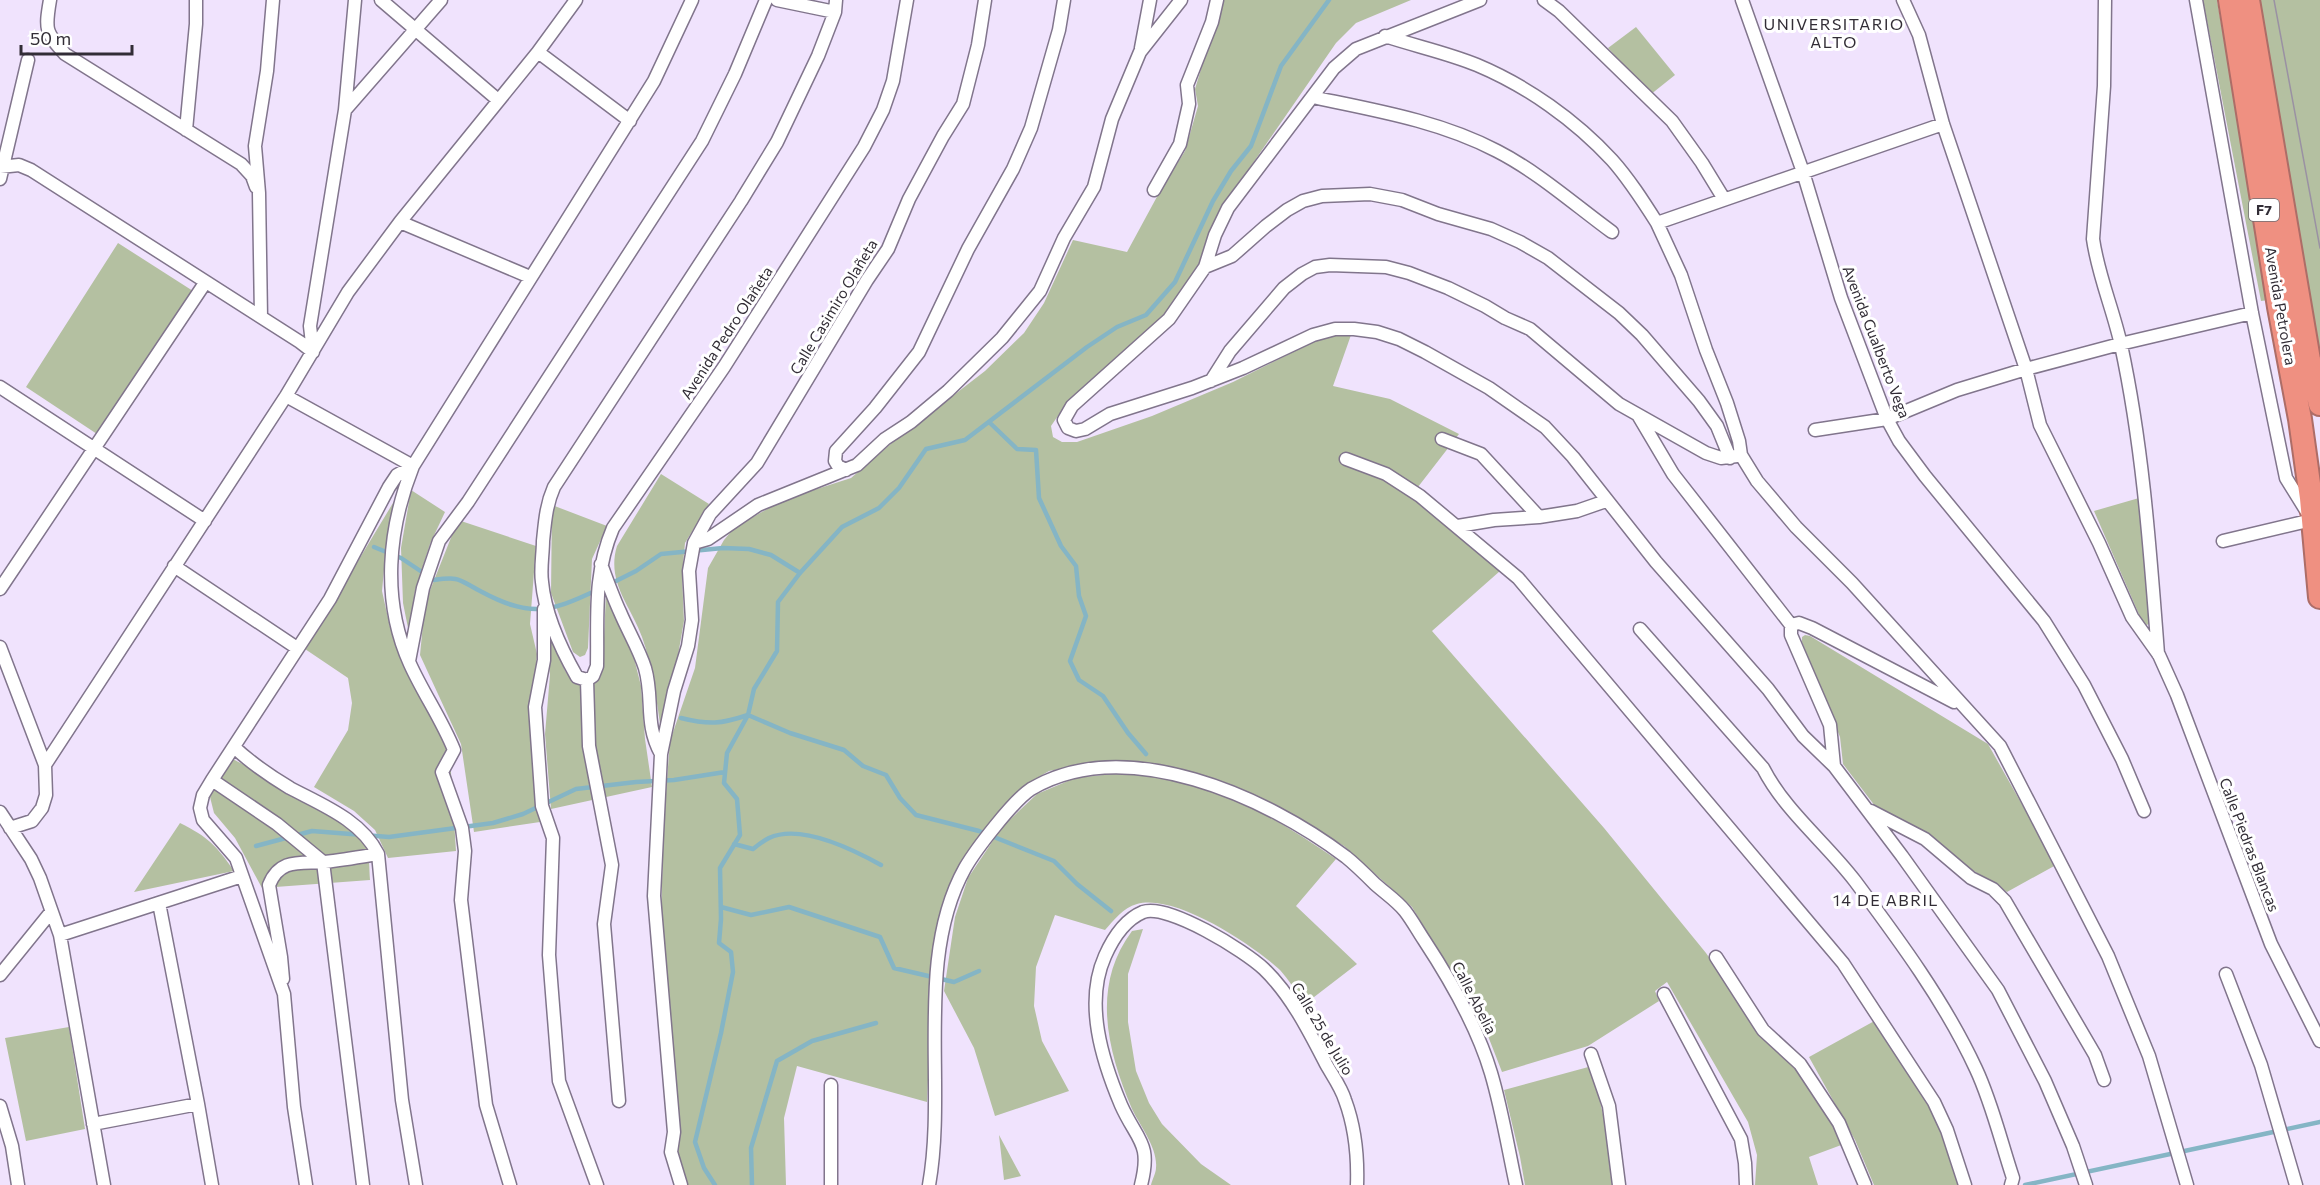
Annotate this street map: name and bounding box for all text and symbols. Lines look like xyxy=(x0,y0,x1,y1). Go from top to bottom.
district label: UNIVERSITARIO ALTO xyxy=(1764,14,1904,51)
scale bar xyxy=(21,18,132,56)
text: 50 m xyxy=(30,27,71,49)
road number: F7 xyxy=(2249,199,2279,221)
street label: Calle Casimiro Olañeta xyxy=(786,236,881,377)
street label: Avenida Petrolera xyxy=(2262,245,2300,367)
street label: Avenida Pedro Olañeta xyxy=(677,263,776,402)
street label: Avenida Gualberto Vega xyxy=(1840,263,1914,420)
street label: Calle Piedras Blancas xyxy=(2216,775,2284,914)
district label: 14 DE ABRIL xyxy=(1833,890,1939,909)
street label: Calle Abelia xyxy=(1449,958,1501,1037)
street label: Calle 25 de Julio xyxy=(1288,979,1358,1078)

